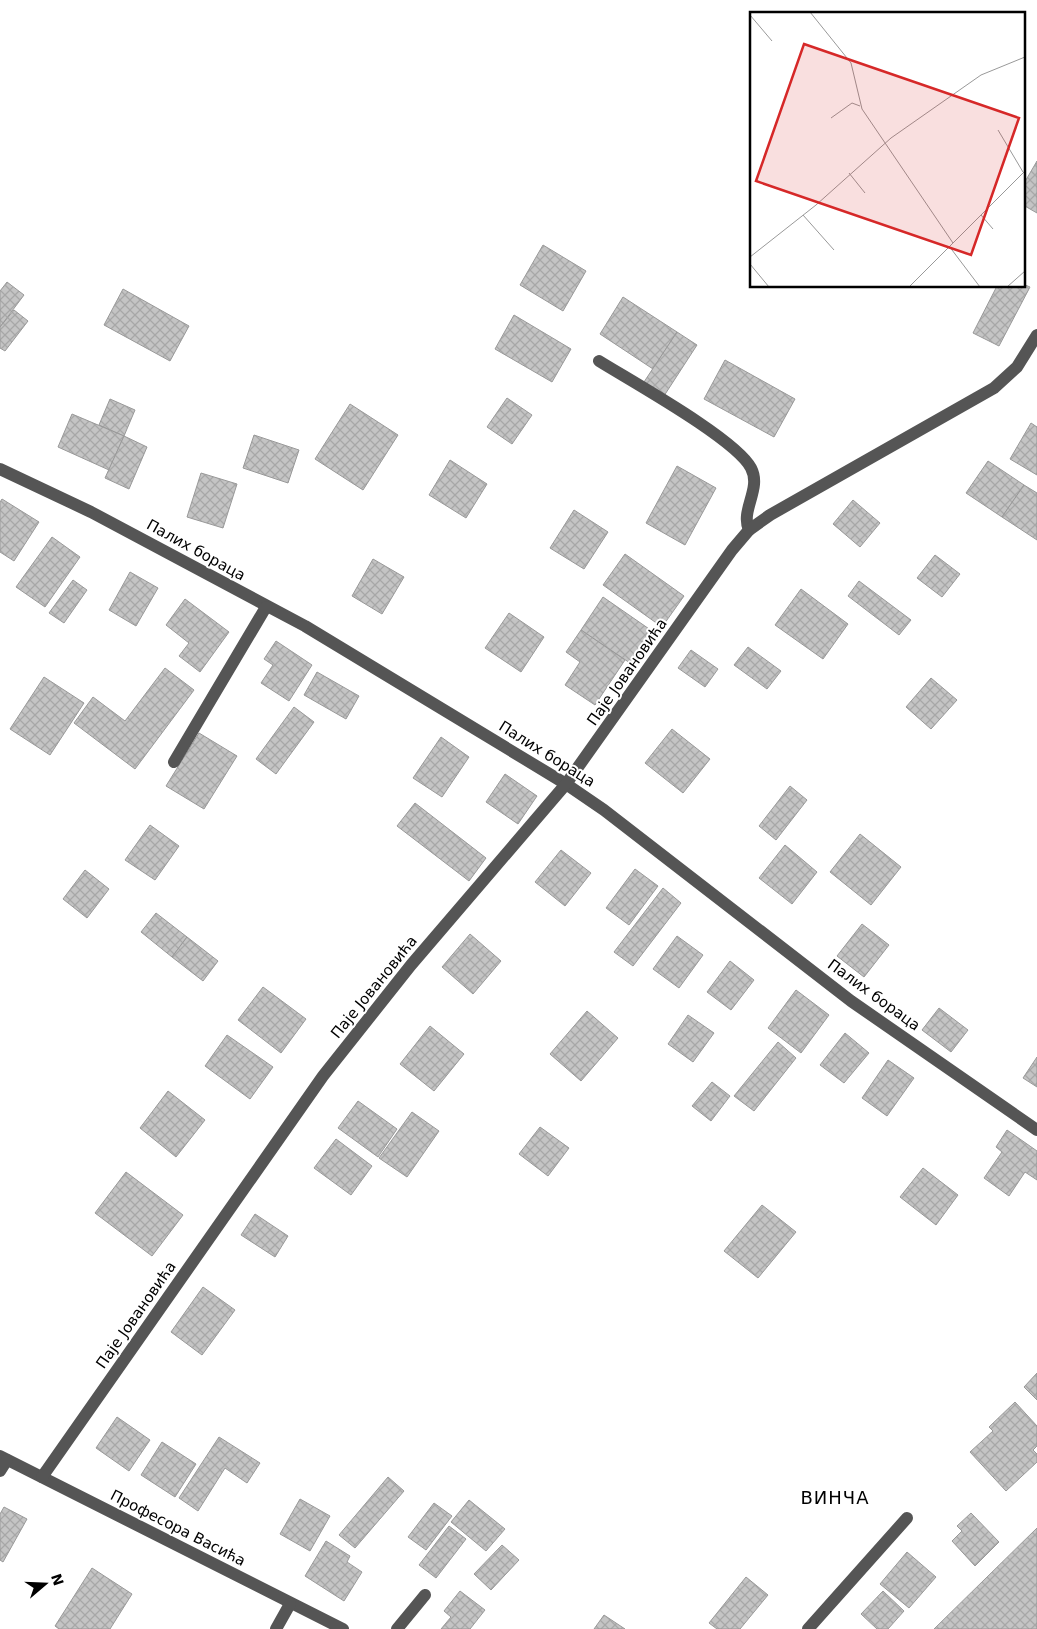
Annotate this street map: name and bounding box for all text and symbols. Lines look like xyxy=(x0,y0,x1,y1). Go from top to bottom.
inset map xyxy=(750,12,1024,288)
street label: Палих бораца xyxy=(144,515,248,585)
street label: Паје Јовановића xyxy=(583,615,671,729)
street label: Палих бораца xyxy=(496,717,598,791)
street label: Паје Јовановића xyxy=(327,932,421,1042)
street label: Палих бораца xyxy=(824,955,924,1035)
street label: Паје Јовановића xyxy=(92,1258,180,1372)
street label: Професора Васића xyxy=(107,1486,249,1570)
district label: ВИНЧА xyxy=(800,1487,870,1508)
north arrow xyxy=(20,1559,70,1609)
text: N xyxy=(48,1572,67,1588)

